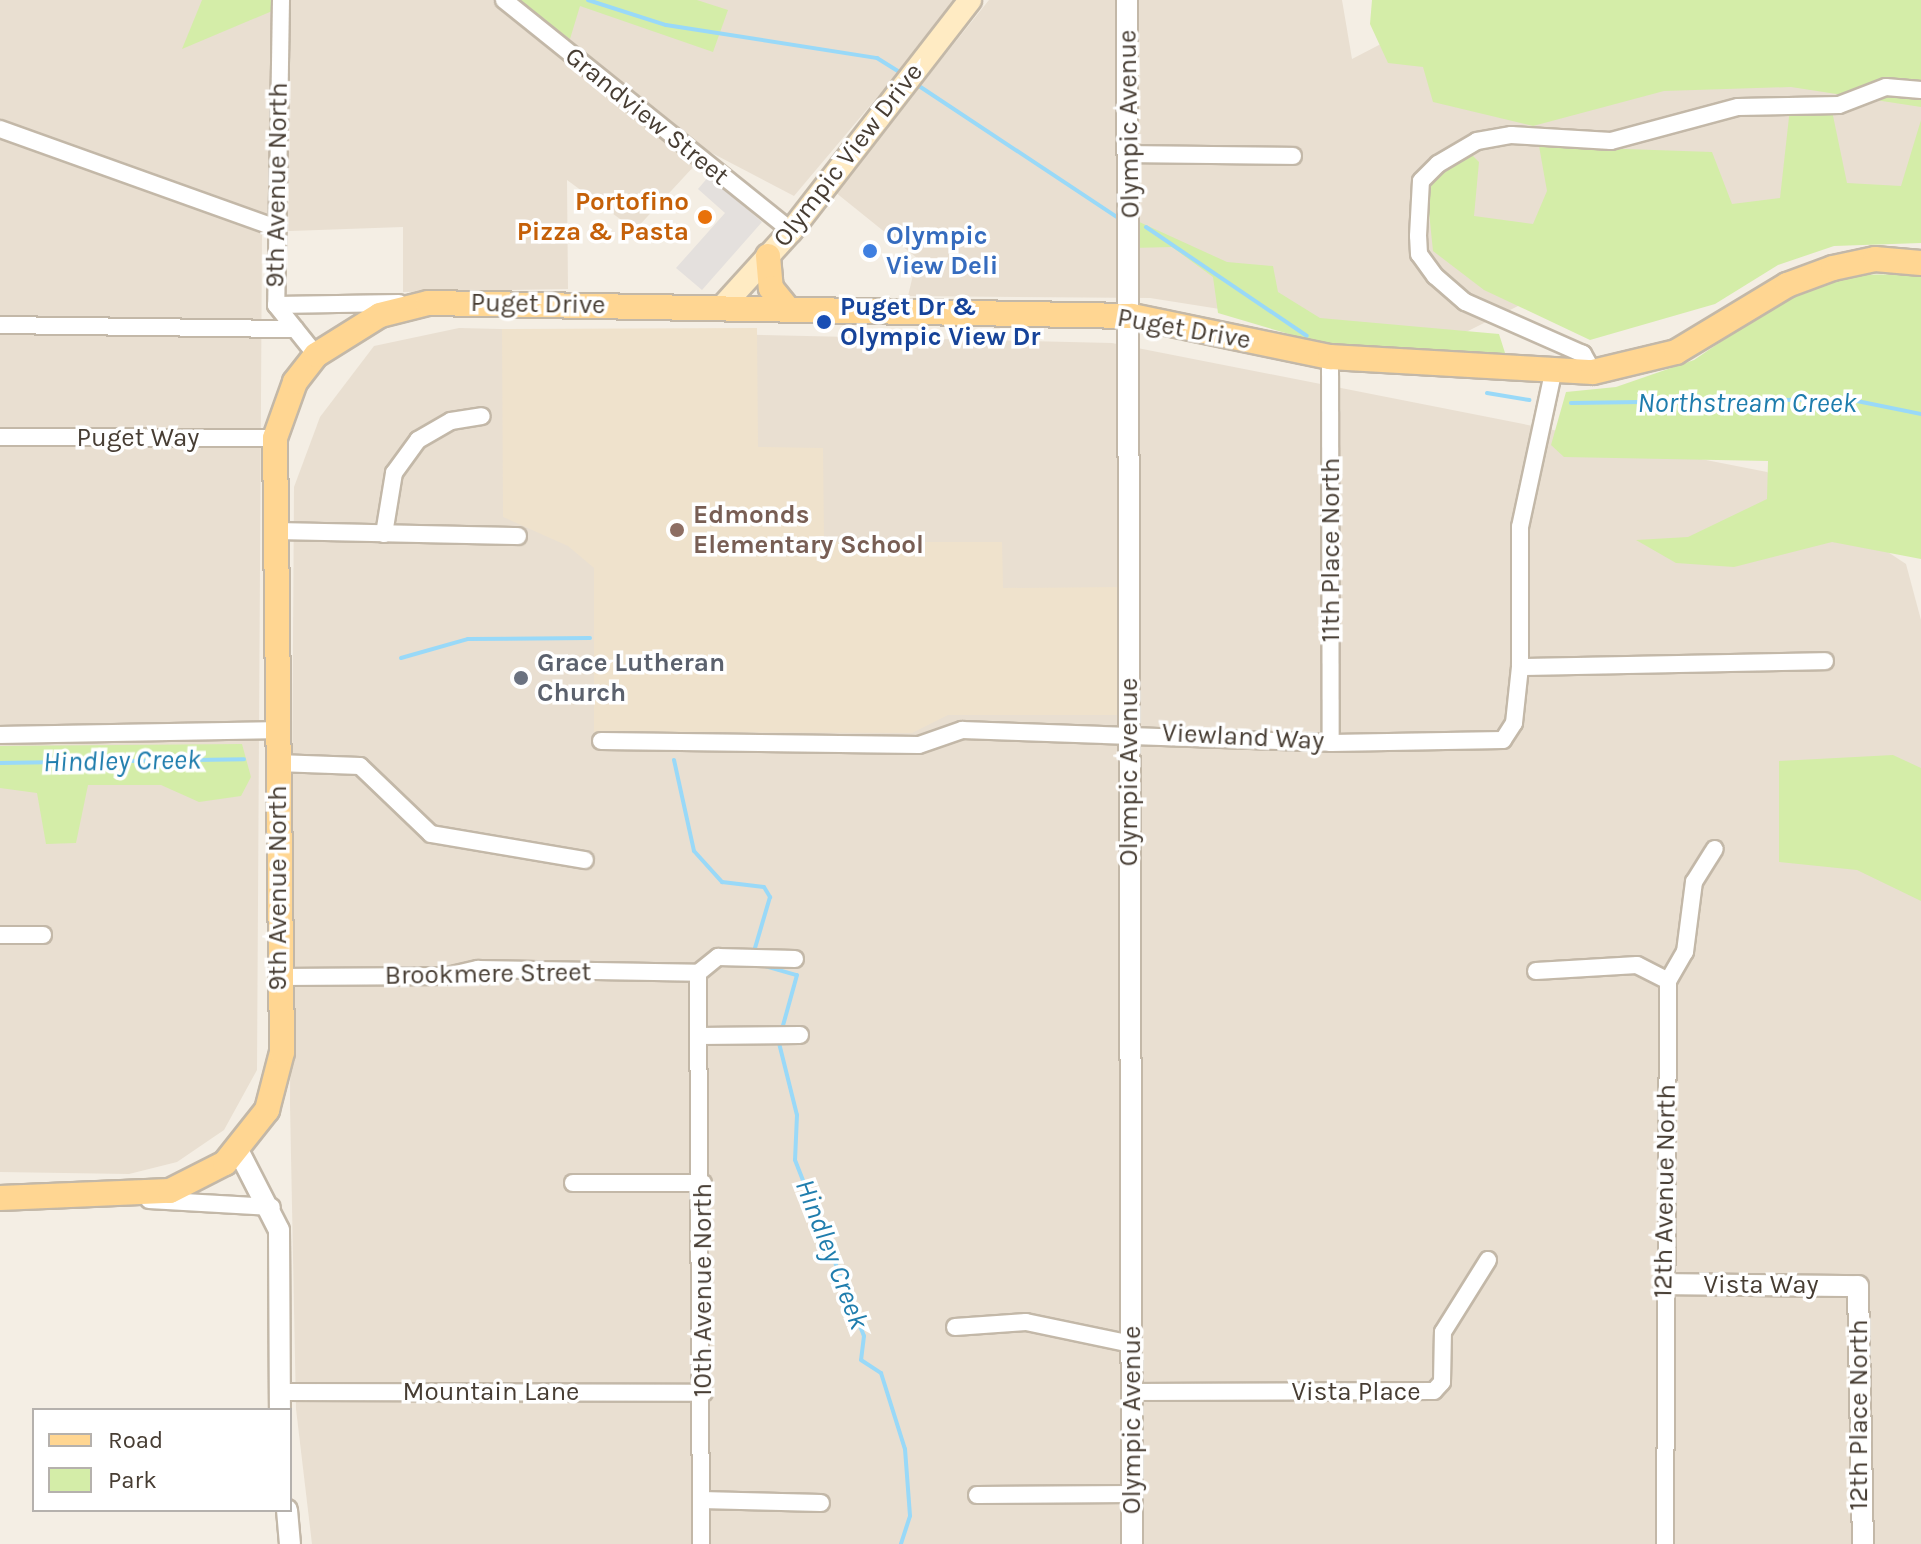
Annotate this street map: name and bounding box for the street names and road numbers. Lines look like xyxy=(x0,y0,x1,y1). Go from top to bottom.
street label: Olympic Avenue xyxy=(1112,29,1146,219)
street label: Grandview Street xyxy=(559,40,735,192)
street label: Olympic View Drive xyxy=(767,57,929,253)
street label: 9th Avenue North xyxy=(260,82,294,288)
street label: Puget Drive xyxy=(470,287,606,321)
street label: Puget Drive xyxy=(1115,302,1253,356)
street label: Puget Way xyxy=(77,422,199,454)
street label: 11th Place North xyxy=(1315,458,1347,642)
street label: Olympic Avenue xyxy=(1113,678,1145,866)
street label: Viewland Way xyxy=(1161,717,1325,757)
street label: 9th Avenue North xyxy=(262,785,294,991)
street label: Brookmere Street xyxy=(384,957,592,991)
street label: 12th Avenue North xyxy=(1648,1084,1682,1298)
street label: 10th Avenue North xyxy=(687,1183,719,1397)
street label: Vista Way xyxy=(1703,1269,1819,1301)
street label: 12th Place North xyxy=(1843,1319,1875,1511)
street label: Olympic Avenue xyxy=(1116,1326,1148,1514)
street label: Mountain Lane xyxy=(403,1376,579,1408)
street label: Vista Place xyxy=(1291,1376,1421,1408)

